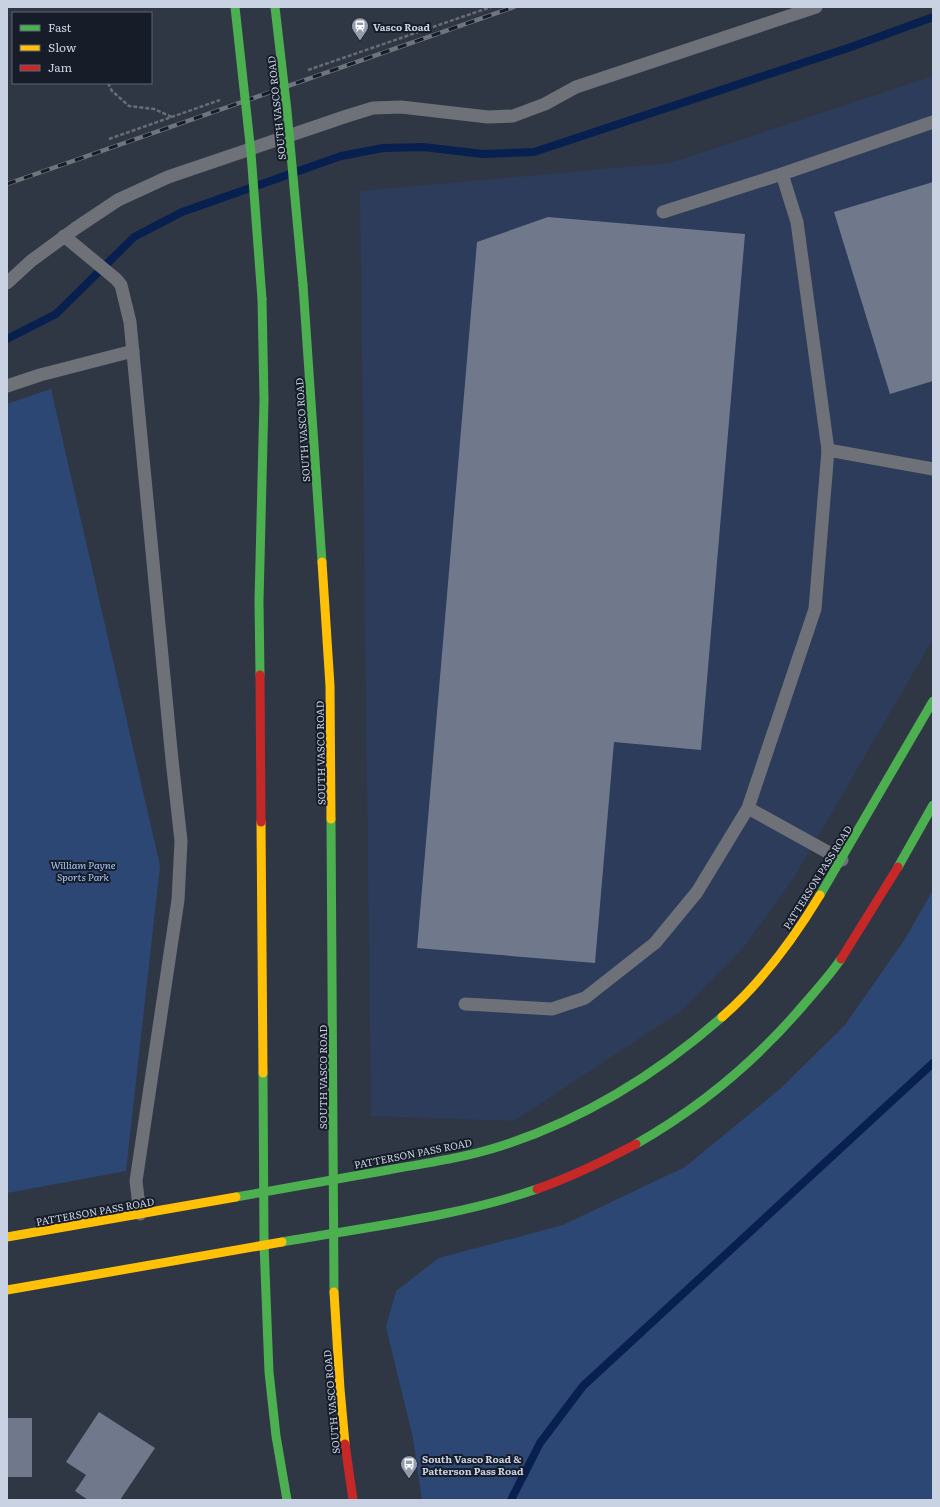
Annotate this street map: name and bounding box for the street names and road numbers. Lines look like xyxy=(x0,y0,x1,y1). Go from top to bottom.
street label: SOUTH VASCO ROAD xyxy=(263,55,289,161)
street label: SOUTH VASCO ROAD xyxy=(291,377,313,483)
street label: SOUTH VASCO ROAD xyxy=(312,700,328,805)
street label: PATTERSON PASS ROAD xyxy=(779,822,855,932)
street label: SOUTH VASCO ROAD xyxy=(315,1024,330,1129)
street label: PATTERSON PASS ROAD xyxy=(353,1134,474,1172)
street label: PATTERSON PASS ROAD xyxy=(35,1193,156,1229)
street label: SOUTH VASCO ROAD xyxy=(319,1349,343,1455)

